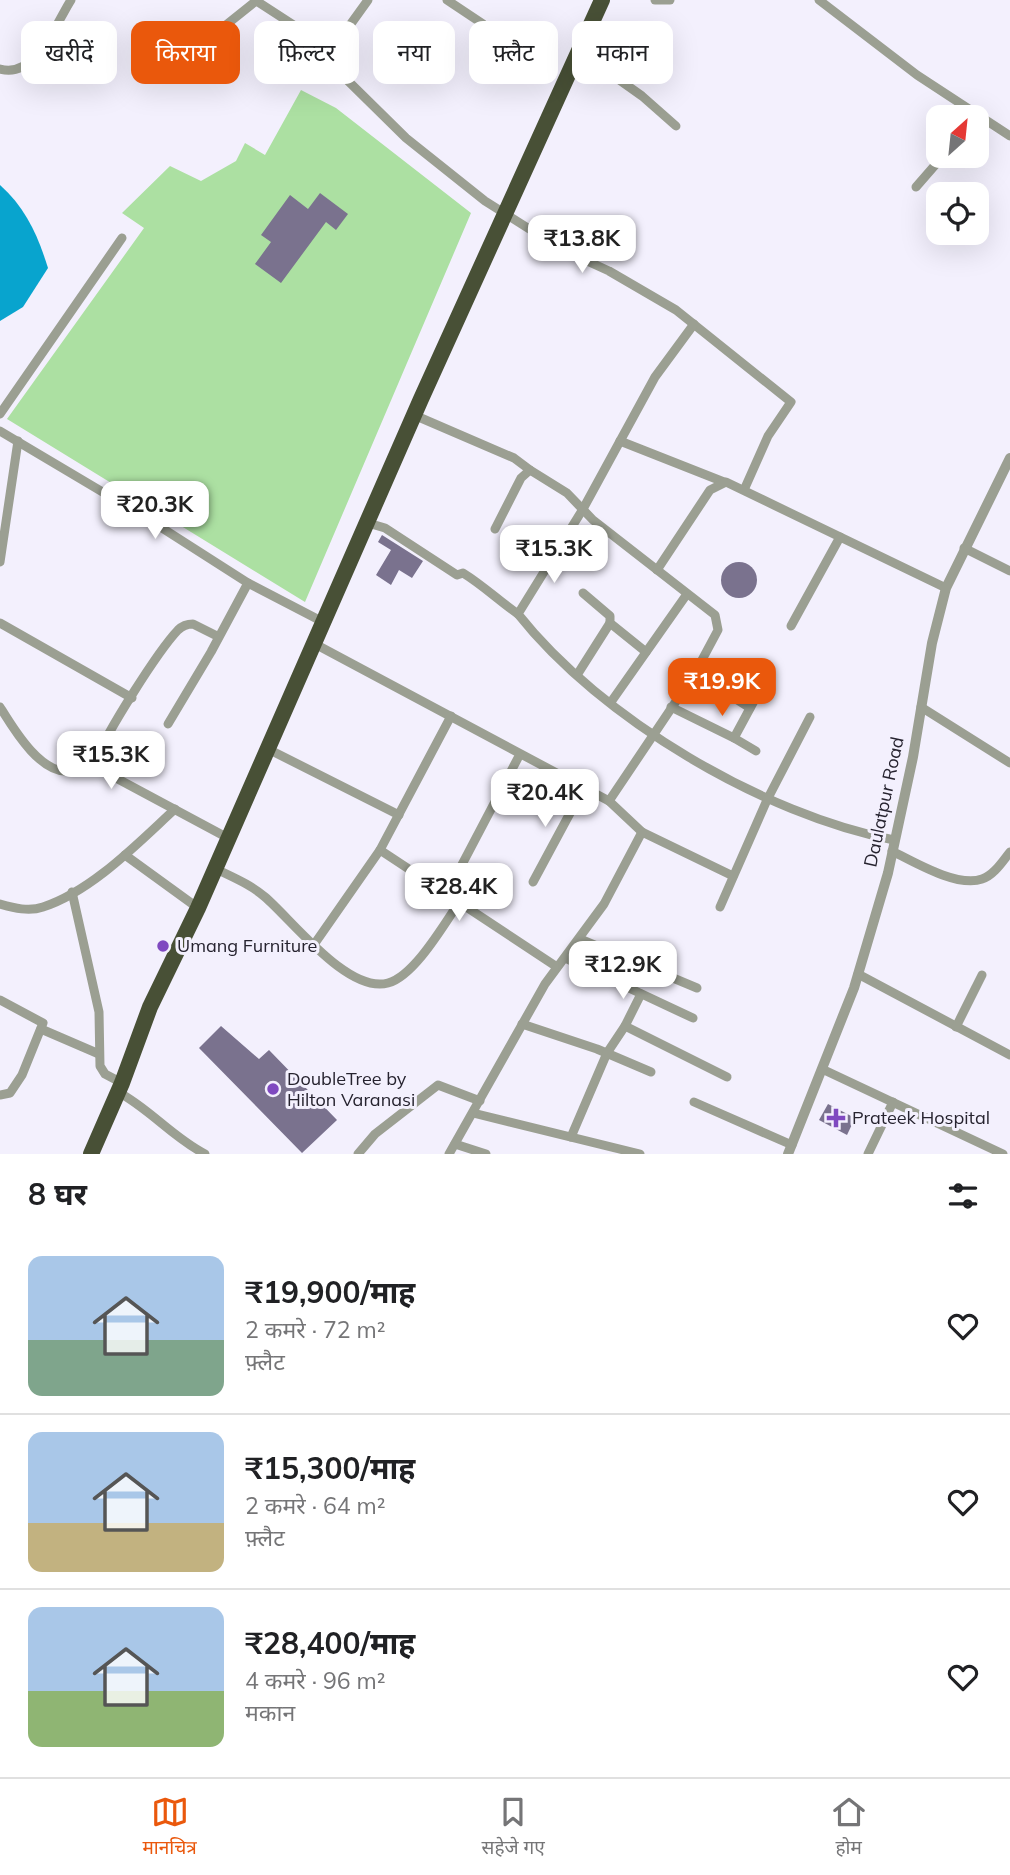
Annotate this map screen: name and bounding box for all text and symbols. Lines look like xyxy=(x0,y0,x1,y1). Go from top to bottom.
chip: खरीदें xyxy=(21,21,117,84)
chip: किराया xyxy=(131,21,240,84)
chip: फ़िल्टर xyxy=(254,21,359,84)
chip: नया xyxy=(373,21,455,84)
chip: फ़्लैट xyxy=(469,21,558,84)
chip: मकान xyxy=(572,21,673,84)
north arrow xyxy=(926,105,989,168)
map controls xyxy=(926,105,989,245)
button: locate xyxy=(926,182,989,245)
pin: ₹13.8K xyxy=(525,216,639,275)
text: ₹13.8K xyxy=(544,223,620,252)
pin: ₹20.3K xyxy=(98,482,212,541)
text: ₹20.3K xyxy=(117,489,193,518)
pin: ₹15.3K xyxy=(497,526,611,585)
text: ₹15.3K xyxy=(516,533,592,562)
pin: ₹19.9K xyxy=(665,658,779,718)
text: ₹19.9K xyxy=(684,666,760,695)
pin: ₹15.3K xyxy=(54,732,168,791)
street label: Daulatpur Road xyxy=(858,735,909,869)
text: ₹15.3K xyxy=(73,739,149,768)
pin: ₹20.4K xyxy=(488,770,602,829)
text: ₹20.4K xyxy=(507,777,583,806)
pin: ₹28.4K xyxy=(402,864,516,923)
text: ₹28.4K xyxy=(421,871,497,900)
place label: Umang Furniture xyxy=(177,934,317,957)
marker: Umang Furniture xyxy=(155,938,171,954)
pin: ₹12.9K xyxy=(566,942,680,1001)
text: ₹12.9K xyxy=(585,949,661,978)
place label: DoubleTree by Hilton Varanasi xyxy=(287,1067,415,1111)
marker: DoubleTree by Hilton Varanasi xyxy=(265,1081,281,1097)
place label: Prateek Hospital xyxy=(852,1106,990,1129)
marker: Prateek Hospital xyxy=(826,1108,846,1128)
text: 8 घर xyxy=(28,1175,87,1213)
icon: filters xyxy=(944,1177,982,1215)
text: ₹19,900/माह xyxy=(245,1273,415,1311)
icon: home xyxy=(84,1284,168,1368)
icon: heart xyxy=(944,1307,982,1345)
text: 2 कमरे · 72 m² xyxy=(245,1315,385,1344)
text: फ़्लैट xyxy=(245,1347,285,1376)
text: ₹15,300/माह xyxy=(245,1449,415,1487)
icon: home xyxy=(84,1460,168,1544)
icon: heart xyxy=(944,1483,982,1521)
text: 2 कमरे · 64 m² xyxy=(245,1491,385,1520)
text: फ़्लैट xyxy=(245,1523,285,1552)
text: ₹28,400/माह xyxy=(245,1624,415,1662)
icon: home xyxy=(84,1635,168,1719)
icon: heart xyxy=(944,1658,982,1696)
text: 4 कमरे · 96 m² xyxy=(245,1666,385,1695)
text: मकान xyxy=(245,1698,295,1727)
tab: मानचित्र xyxy=(142,1793,197,1862)
tab: सहेजे गए xyxy=(482,1793,545,1862)
tab: होम xyxy=(830,1793,868,1862)

